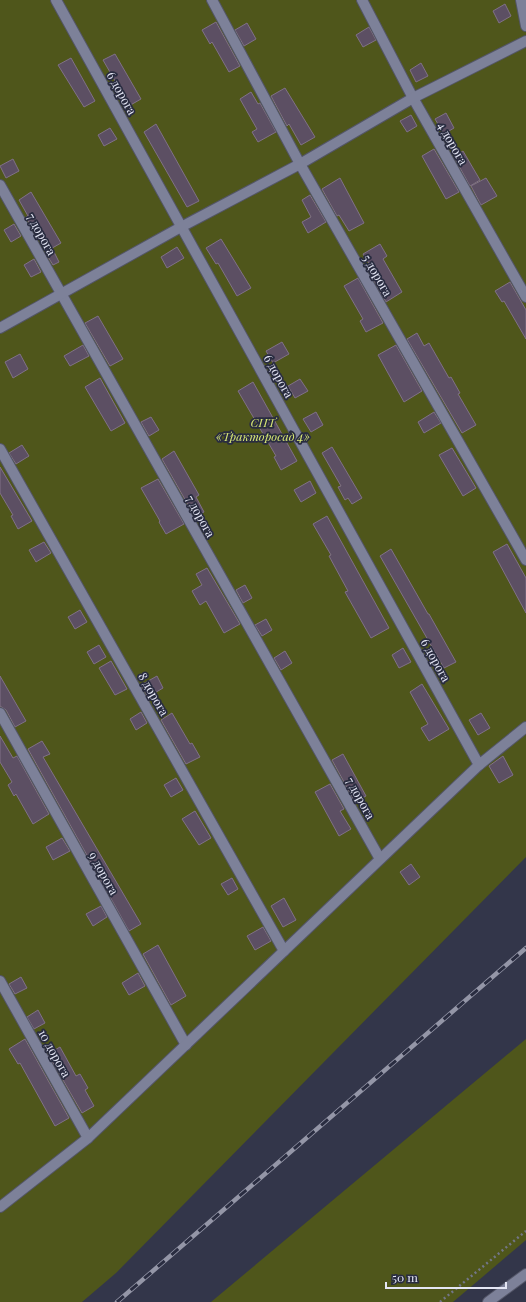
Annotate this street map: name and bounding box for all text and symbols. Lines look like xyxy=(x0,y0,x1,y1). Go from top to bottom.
street label: 6 дорога xyxy=(104,68,140,118)
street label: 4 дорога xyxy=(434,119,472,167)
street label: 7 дорога xyxy=(24,210,60,258)
street label: 5 дорога xyxy=(360,251,396,299)
street label: 6 дорога xyxy=(261,351,297,401)
park label: СНТ «Тракторосад 4» xyxy=(216,414,310,444)
street label: 7 дорога xyxy=(183,492,219,540)
street label: 6 дорога xyxy=(418,635,454,685)
street label: 8 дорога xyxy=(135,670,173,718)
street label: 7 дорога xyxy=(343,774,379,822)
street label: 9 дорога xyxy=(86,849,122,897)
street label: 10 дорога xyxy=(35,1026,75,1080)
scale bar xyxy=(386,1264,506,1290)
text: 50 m xyxy=(392,1269,418,1285)

